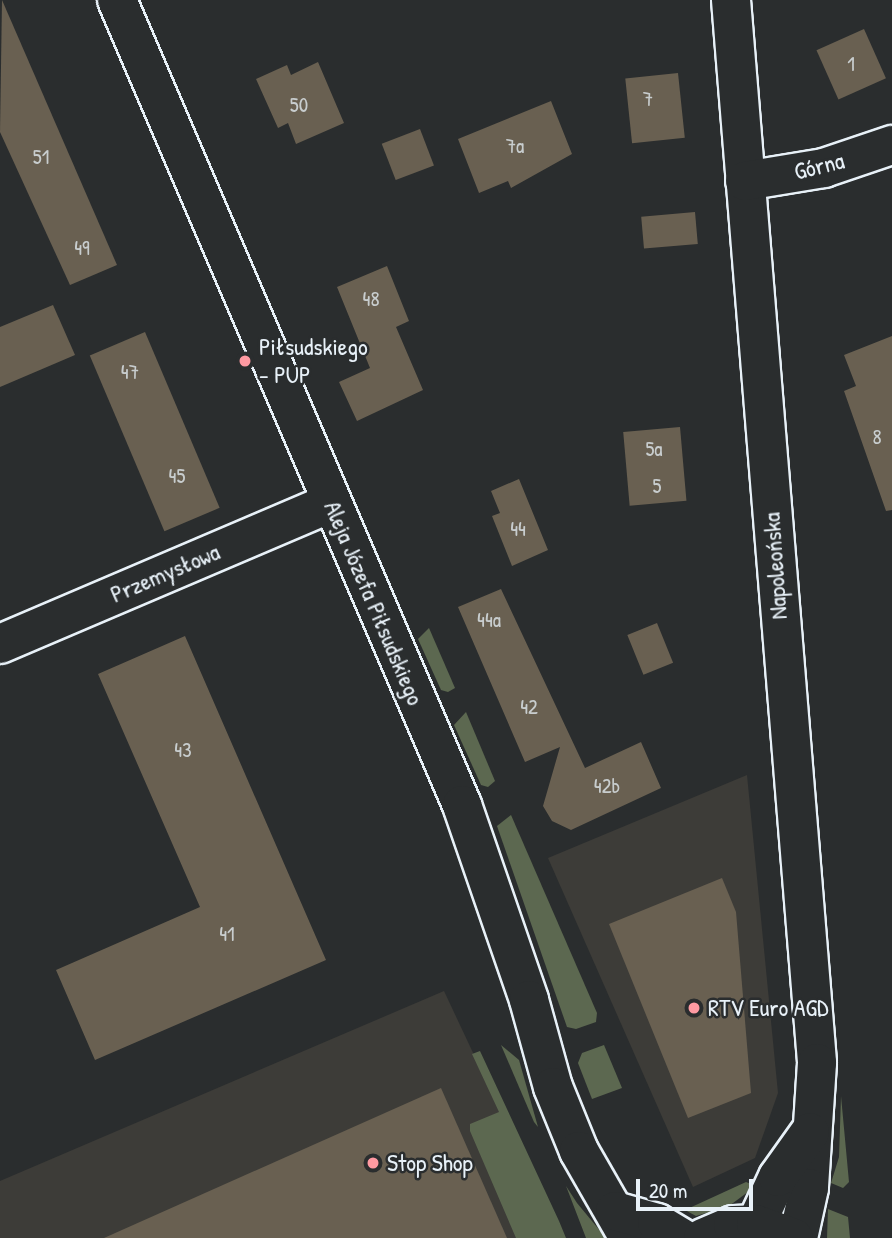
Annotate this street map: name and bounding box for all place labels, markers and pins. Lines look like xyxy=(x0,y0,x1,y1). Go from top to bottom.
place label: Piłsudskiego - PUP xyxy=(259,333,368,389)
marker: Piłsudskiego - PUP xyxy=(237,353,253,369)
place label: RTV Euro AGD xyxy=(708,994,828,1022)
marker: RTV Euro AGD xyxy=(686,1000,702,1016)
place label: Stop Shop xyxy=(387,1149,473,1177)
marker: Stop Shop xyxy=(365,1155,381,1171)

